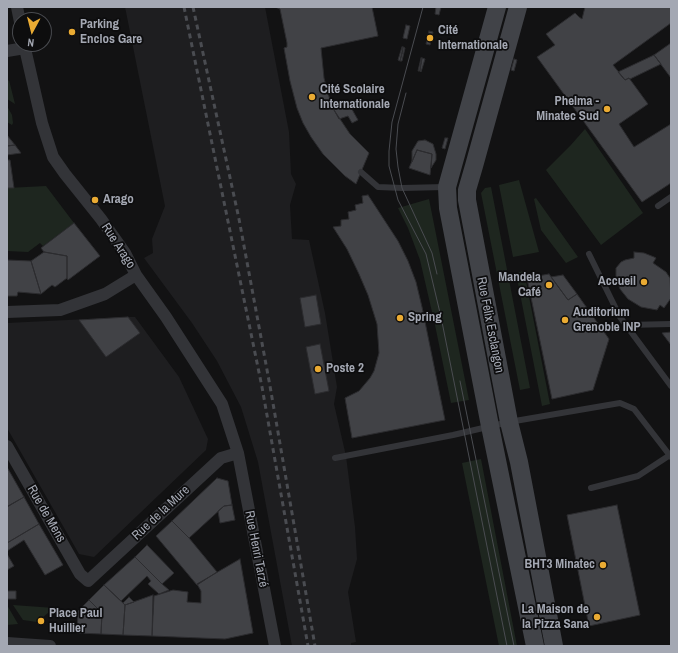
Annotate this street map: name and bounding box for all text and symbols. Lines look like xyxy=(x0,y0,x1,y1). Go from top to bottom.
north arrow xyxy=(12,12,52,52)
place label: Parking Enclos Gare xyxy=(80,17,142,48)
place label: Cité Internationale xyxy=(438,23,508,54)
marker: Parking Enclos Gare xyxy=(67,27,77,37)
marker: Cité Internationale xyxy=(425,33,435,43)
text: N xyxy=(27,36,35,50)
place label: Cité Scolaire Internationale xyxy=(320,82,390,113)
marker: Cité Scolaire Internationale xyxy=(307,92,317,102)
place label: Phelma - Minatec Sud xyxy=(536,94,599,125)
marker: Phelma - Minatec Sud xyxy=(602,104,612,114)
place label: Arago xyxy=(103,192,134,208)
marker: Arago xyxy=(90,195,100,205)
street label: Rue Arago xyxy=(98,220,138,272)
place label: Mandela Café xyxy=(498,270,541,301)
place label: Accueil xyxy=(598,274,636,290)
street label: Rue Félix Esclangon xyxy=(473,275,507,375)
marker: Accueil xyxy=(639,277,649,287)
marker: Mandela Café xyxy=(544,280,554,290)
place label: Auditorium Grenoble INP xyxy=(573,305,641,336)
place label: Spring xyxy=(408,310,442,326)
marker: Spring xyxy=(395,313,405,323)
marker: Auditorium Grenoble INP xyxy=(560,315,570,325)
place label: Poste 2 xyxy=(326,361,364,377)
marker: Poste 2 xyxy=(313,364,323,374)
street label: Rue de la Mure xyxy=(129,482,193,544)
street label: Rue de Mens xyxy=(23,483,69,545)
street label: Rue Henri Tarzé xyxy=(241,509,271,589)
place label: BHT3 Minatec xyxy=(525,557,595,573)
marker: BHT3 Minatec xyxy=(598,560,608,570)
place label: La Maison de la Pizza Sana xyxy=(521,602,589,633)
place label: Place Paul Huillier xyxy=(49,606,102,637)
marker: La Maison de la Pizza Sana xyxy=(592,612,602,622)
marker: Place Paul Huillier xyxy=(36,616,46,626)

